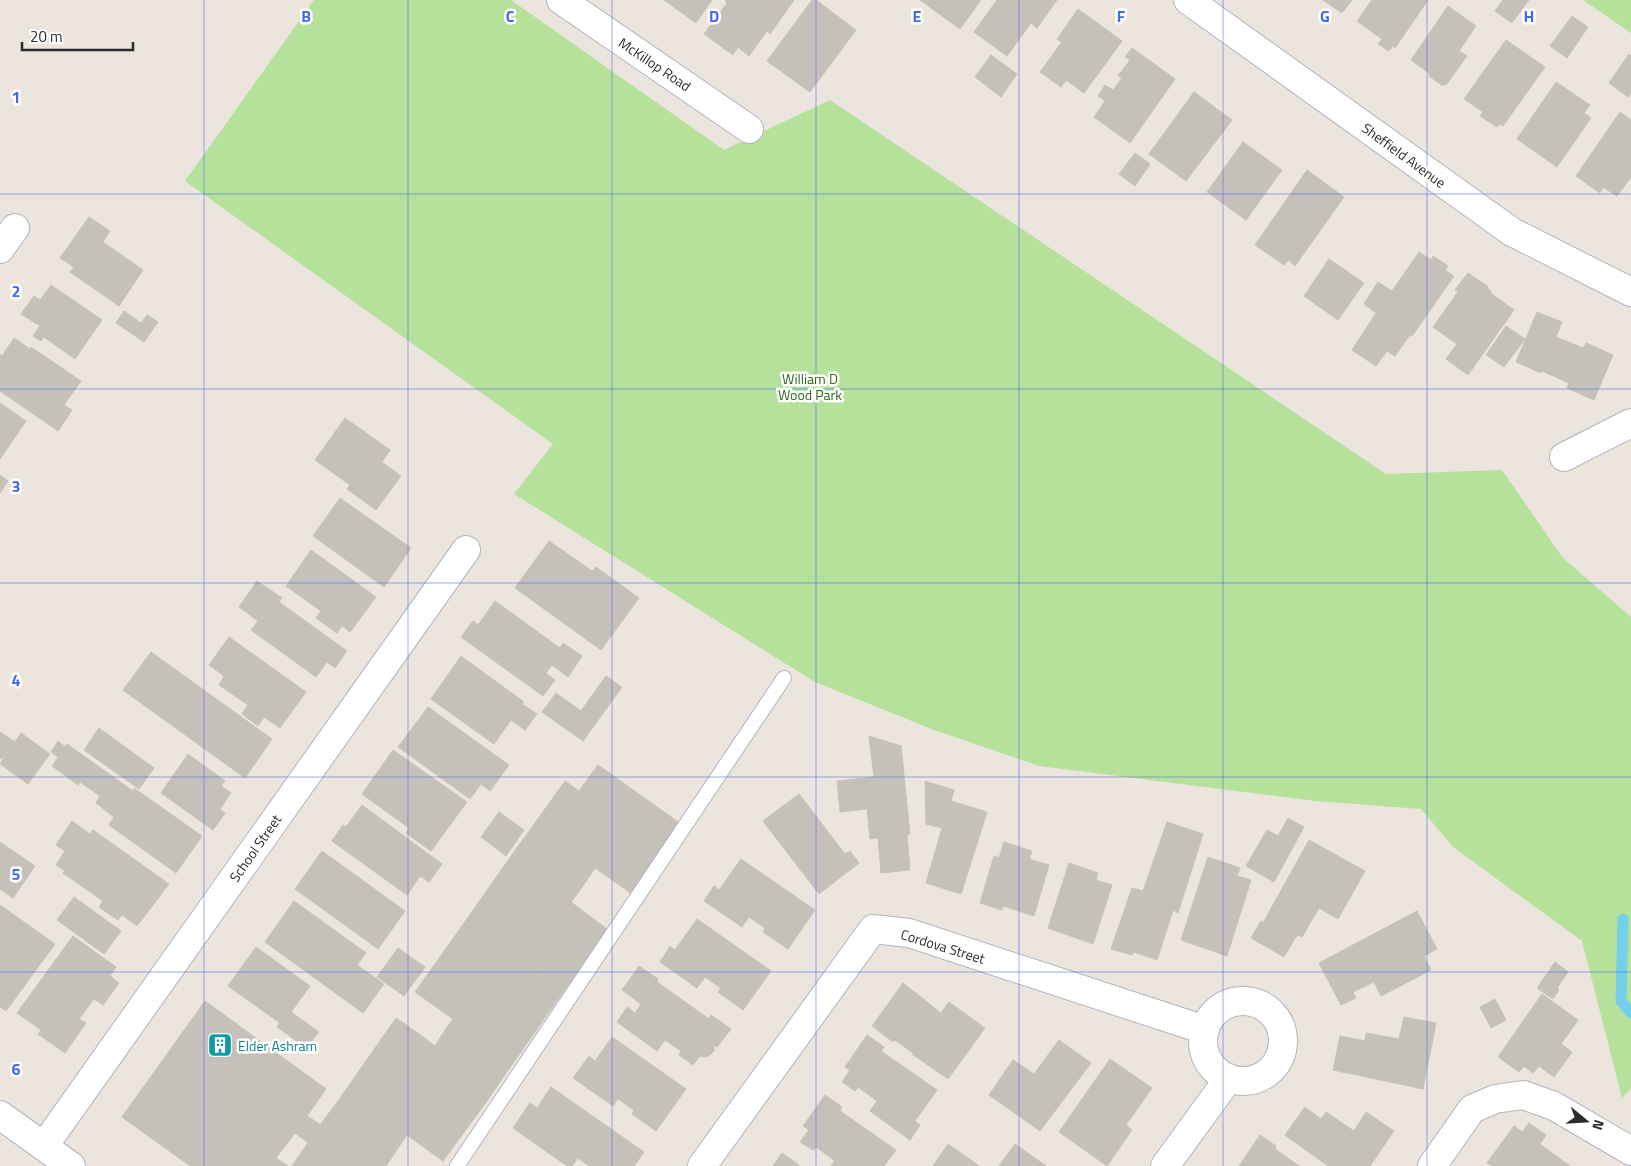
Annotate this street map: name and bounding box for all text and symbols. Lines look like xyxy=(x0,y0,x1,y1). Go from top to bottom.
text: B xyxy=(301,4,311,28)
text: C xyxy=(506,4,515,28)
text: D xyxy=(709,4,719,28)
text: E xyxy=(913,4,922,28)
text: F xyxy=(1117,4,1126,28)
text: G xyxy=(1320,4,1330,28)
text: H xyxy=(1524,4,1534,28)
scale bar xyxy=(22,20,134,52)
text: 20 m xyxy=(30,25,63,48)
street label: McKillop Road xyxy=(615,32,695,96)
text: 1 xyxy=(12,85,20,109)
street label: Sheffield Avenue xyxy=(1358,117,1450,193)
text: 2 xyxy=(12,279,20,303)
park label: William D Wood Park xyxy=(778,368,842,405)
text: 3 xyxy=(12,474,20,498)
text: 4 xyxy=(12,668,21,692)
street label: School Street xyxy=(224,810,286,886)
text: 5 xyxy=(12,862,21,886)
street label: Cordova Street xyxy=(898,923,988,969)
building icon: Elder Ashram xyxy=(207,1032,233,1058)
place label: Elder Ashram xyxy=(238,1035,317,1056)
text: 6 xyxy=(12,1057,21,1081)
north arrow xyxy=(1561,1096,1611,1146)
text: N xyxy=(1587,1117,1610,1133)

